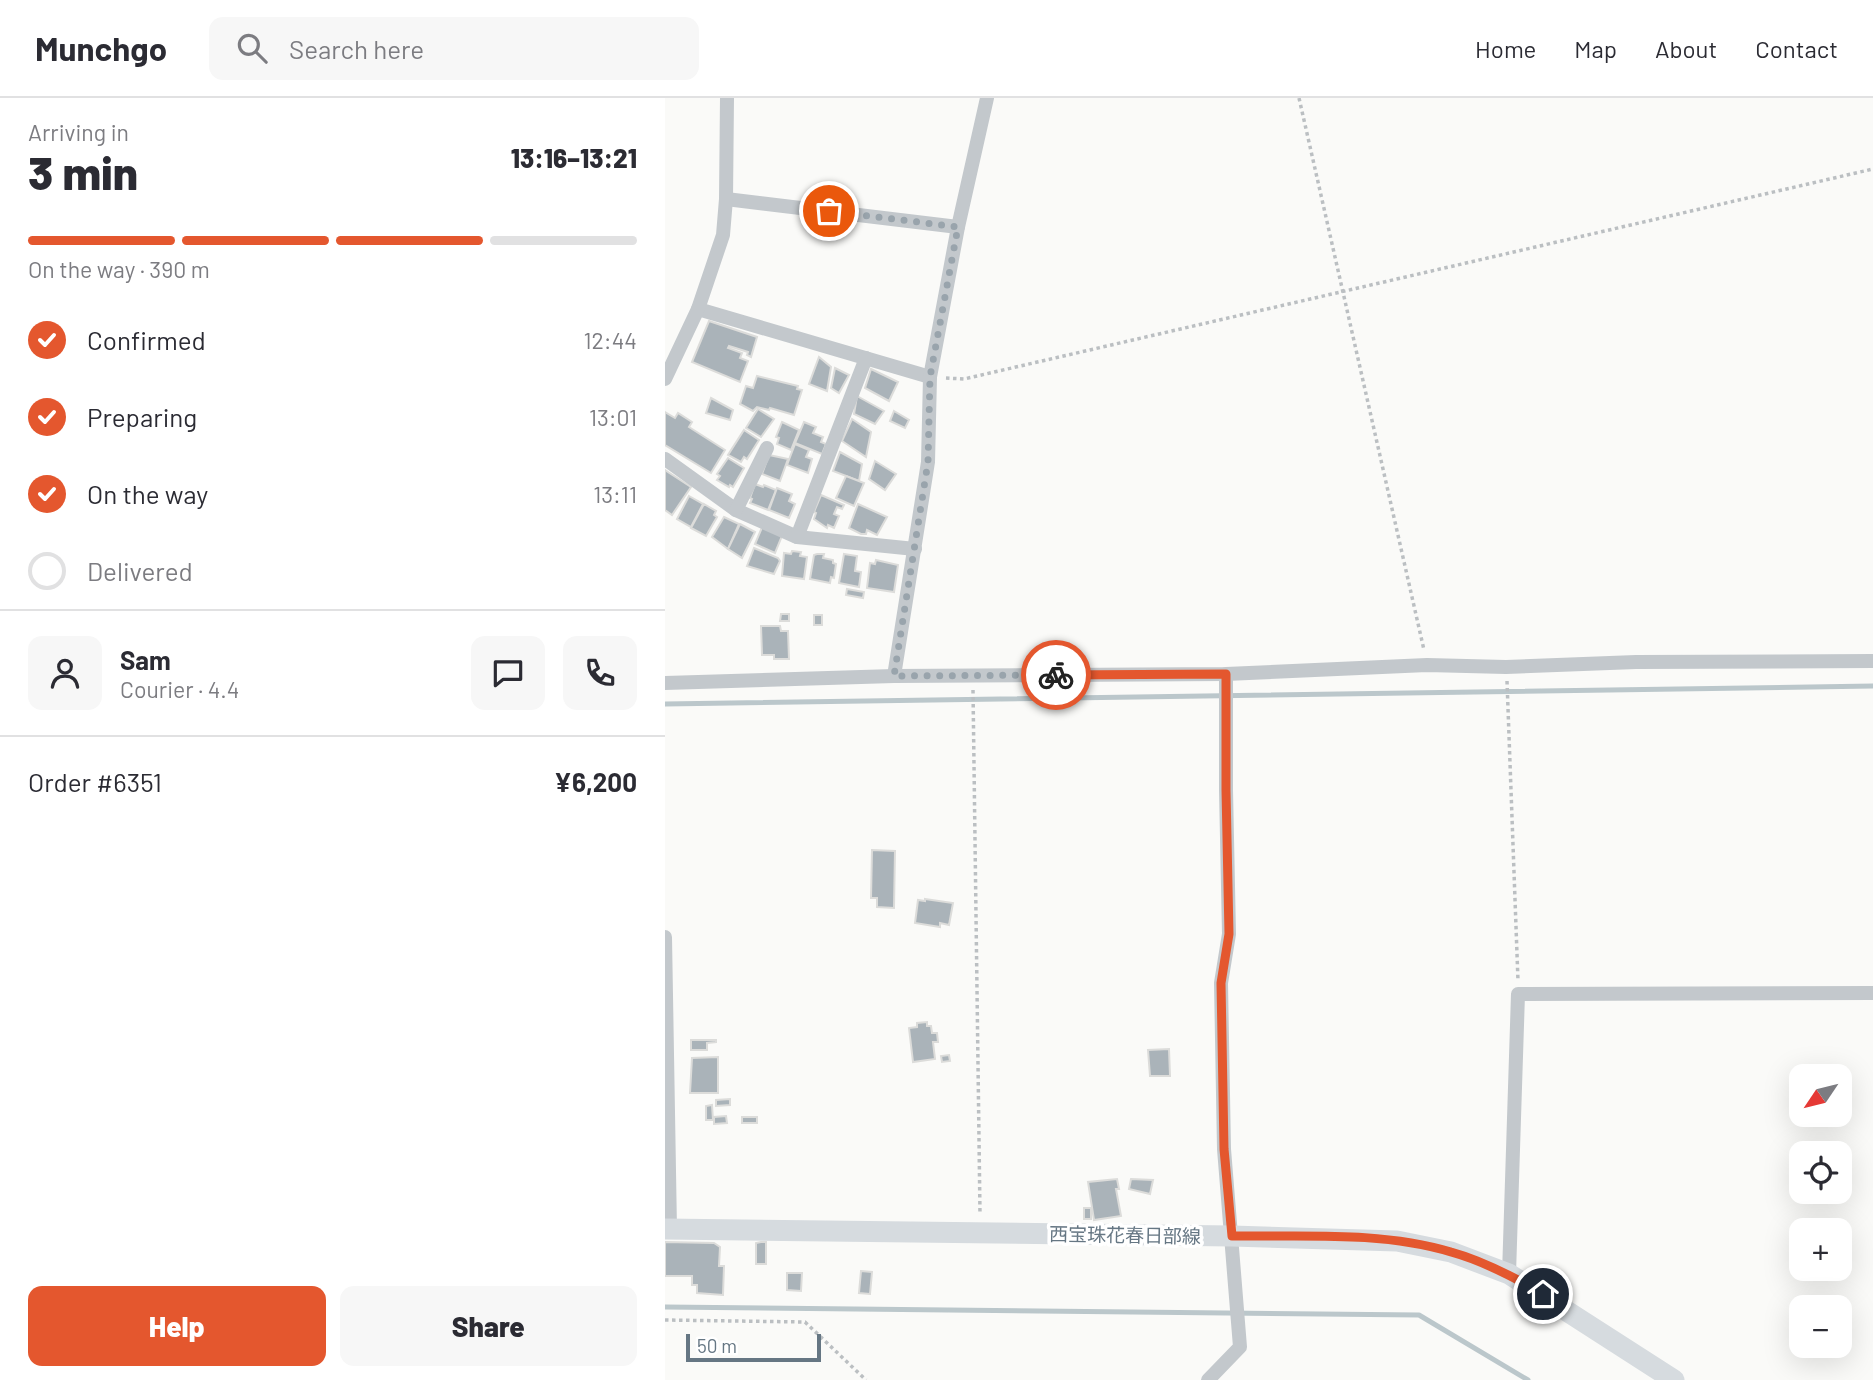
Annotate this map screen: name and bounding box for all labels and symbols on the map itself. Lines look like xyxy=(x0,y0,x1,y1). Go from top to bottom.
pin xyxy=(799,181,859,241)
courier xyxy=(1021,640,1091,710)
north arrow xyxy=(1789,1064,1851,1127)
street label: 西宝珠花春日部線 xyxy=(1049,1222,1201,1247)
pin xyxy=(1513,1264,1573,1324)
scale bar xyxy=(686,1331,821,1363)

